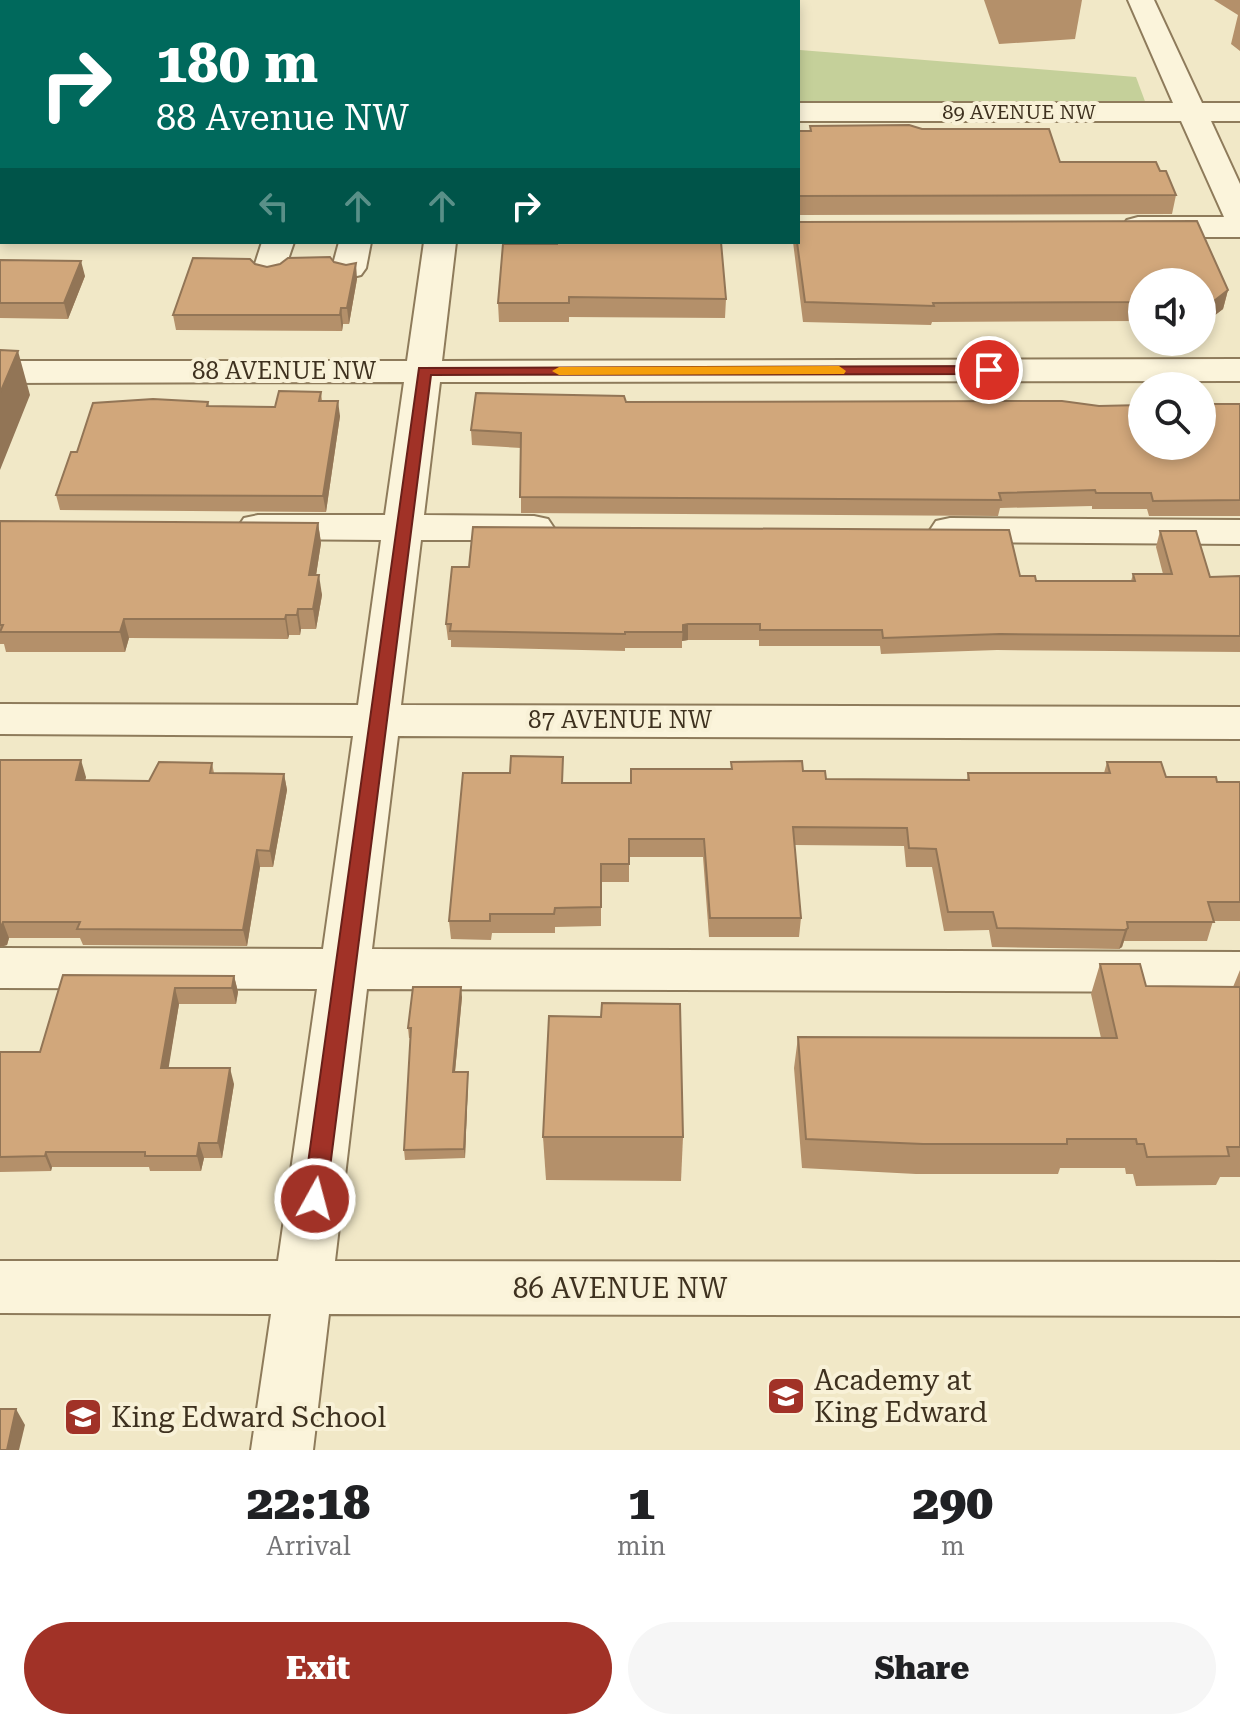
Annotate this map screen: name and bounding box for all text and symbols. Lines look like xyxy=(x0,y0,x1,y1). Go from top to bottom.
text: 180 m xyxy=(156,30,318,96)
icon: right xyxy=(24,32,128,136)
text: 88 Avenue NW xyxy=(156,97,409,139)
street label: 89 AVENUE NW xyxy=(942,100,1096,124)
icon: left xyxy=(252,184,296,228)
icon: ahead xyxy=(336,184,380,228)
icon: ahead xyxy=(420,184,464,228)
icon: right xyxy=(504,184,548,228)
map controls xyxy=(1128,268,1216,460)
button: sound xyxy=(1128,268,1216,356)
pin xyxy=(955,336,1023,404)
icon: arrive xyxy=(967,348,1011,392)
street label: 88 AVENUE NW xyxy=(192,357,377,385)
button: search xyxy=(1128,372,1216,460)
street label: 87 AVENUE NW xyxy=(528,706,713,734)
position arrow xyxy=(273,1157,357,1241)
street label: 86 AVENUE NW xyxy=(513,1272,728,1305)
place label: Academy at King Edward xyxy=(814,1364,988,1429)
school or university icon: Academy at King Edward xyxy=(765,1375,807,1417)
school or university icon: King Edward School xyxy=(62,1396,104,1438)
place label: King Edward School xyxy=(111,1401,387,1434)
text: 22:18 xyxy=(247,1475,370,1531)
text: 1 xyxy=(628,1475,655,1531)
text: 290 xyxy=(913,1475,993,1531)
text: Arrival xyxy=(266,1531,351,1561)
text: min xyxy=(617,1531,666,1561)
text: m xyxy=(941,1531,965,1561)
button: Exit xyxy=(24,1622,612,1714)
button: Share xyxy=(628,1622,1216,1714)

